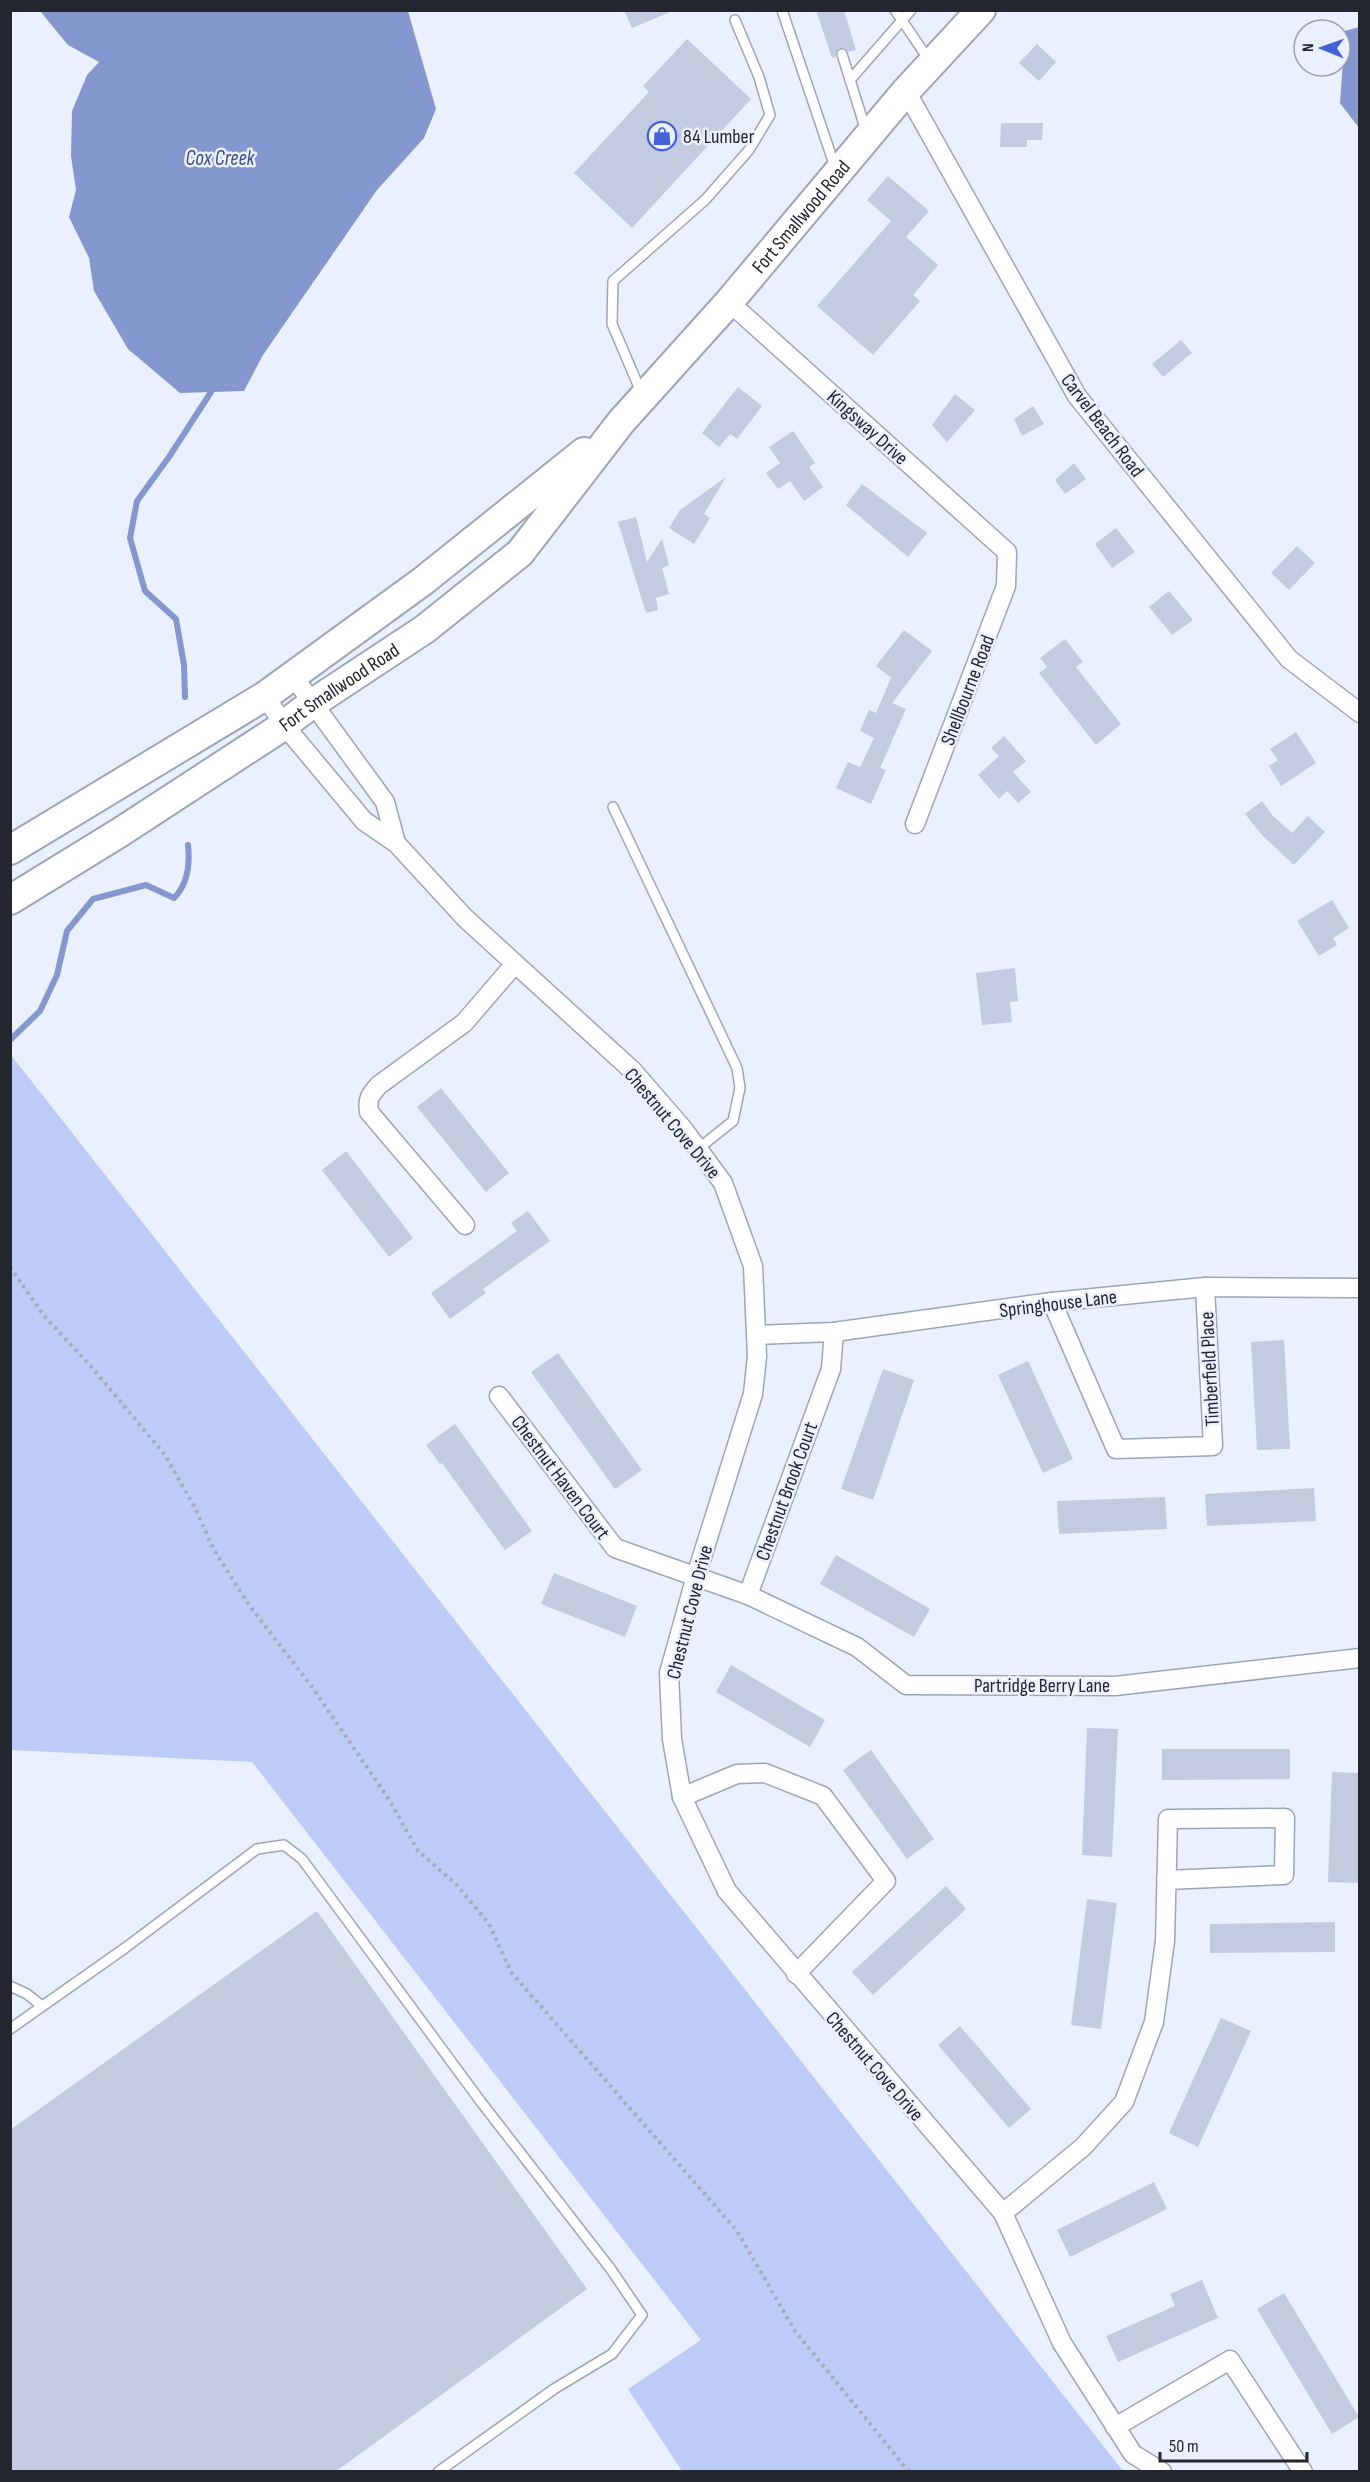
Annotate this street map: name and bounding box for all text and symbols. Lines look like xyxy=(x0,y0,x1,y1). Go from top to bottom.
north arrow xyxy=(1292,18,1352,78)
text: N xyxy=(1299,43,1318,52)
shop icon: 84 Lumber xyxy=(646,120,678,152)
place label: 84 Lumber xyxy=(683,125,755,149)
water label: Cox Creek xyxy=(186,146,256,171)
street label: Fort Smallwood Road xyxy=(747,156,856,278)
street label: Carvel Beach Road xyxy=(1056,369,1149,482)
street label: Kingsway Drive xyxy=(822,385,913,470)
street label: Shellbourne Road xyxy=(936,632,1000,749)
street label: Fort Smallwood Road xyxy=(275,638,404,737)
street label: Chestnut Cove Drive xyxy=(619,1063,726,1184)
street label: Springhouse Lane xyxy=(998,1285,1118,1323)
street label: Timberfield Place xyxy=(1195,1311,1225,1427)
street label: Chestnut Haven Court xyxy=(506,1411,615,1544)
street label: Chestnut Brook Court xyxy=(751,1419,823,1564)
street label: Chestnut Cove Drive xyxy=(662,1543,718,1682)
street label: Partridge Berry Lane xyxy=(974,1674,1110,1698)
street label: Chestnut Cove Drive xyxy=(820,2007,928,2126)
scale bar xyxy=(1160,2425,1307,2463)
text: 50 m xyxy=(1169,2436,1199,2457)

